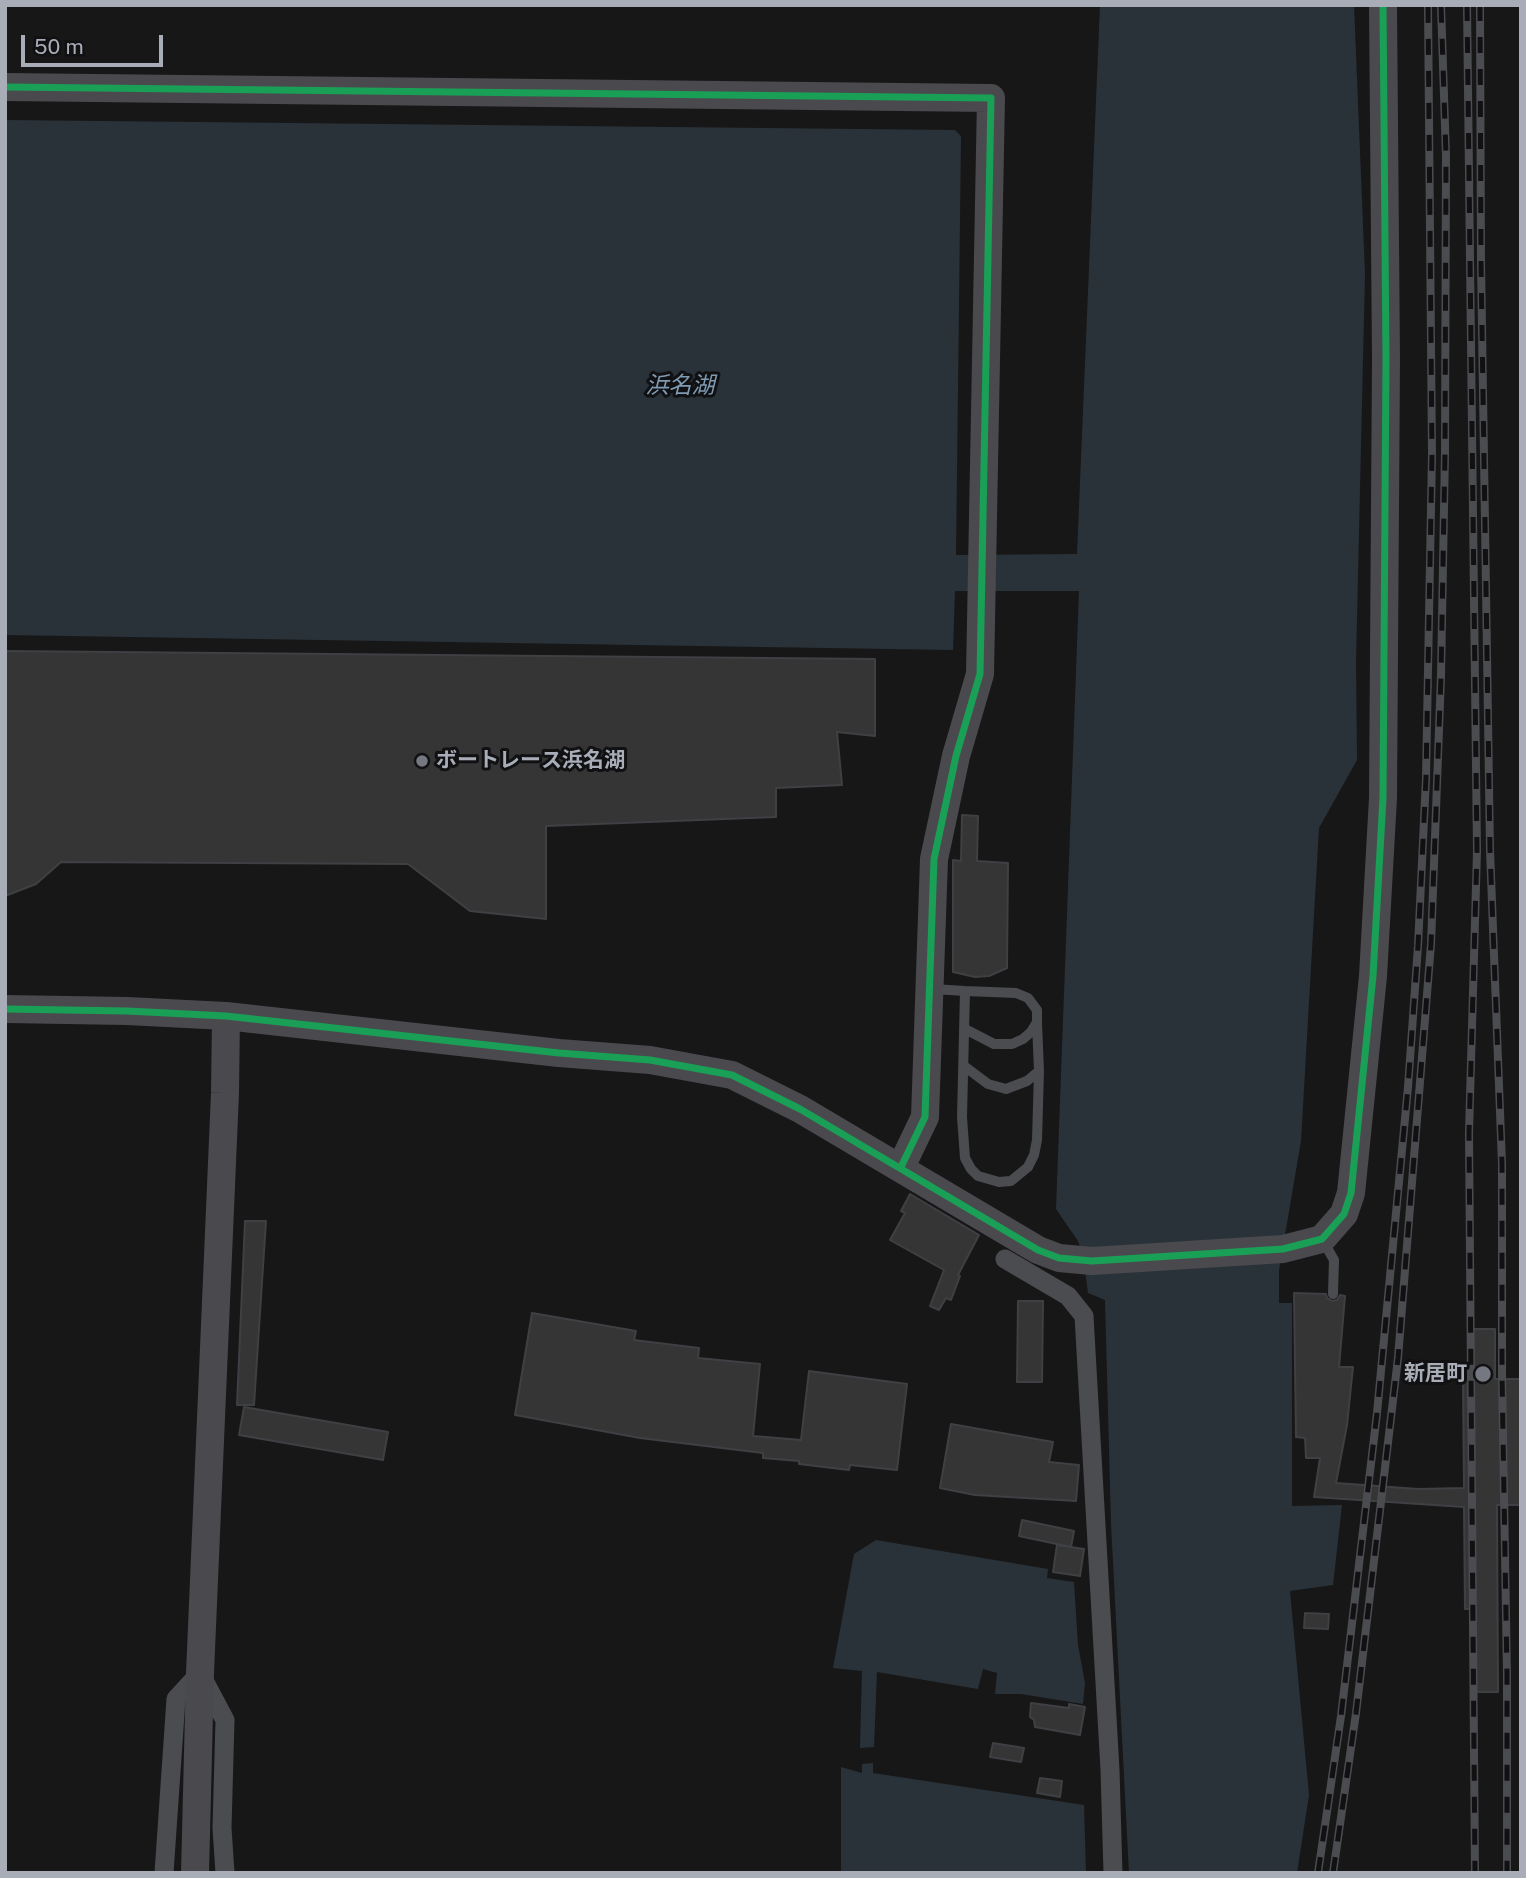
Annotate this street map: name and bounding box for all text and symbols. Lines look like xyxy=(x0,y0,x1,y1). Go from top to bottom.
scale bar xyxy=(24,21,166,65)
text: 50 m xyxy=(34,34,84,59)
water label: 浜名湖 xyxy=(646,372,714,400)
place label: ボートレース浜名湖 xyxy=(436,748,625,774)
marker: ボートレース浜名湖 xyxy=(414,753,430,769)
place label: 新居町 xyxy=(1404,1361,1467,1387)
marker: 新居町 xyxy=(1473,1364,1493,1384)

